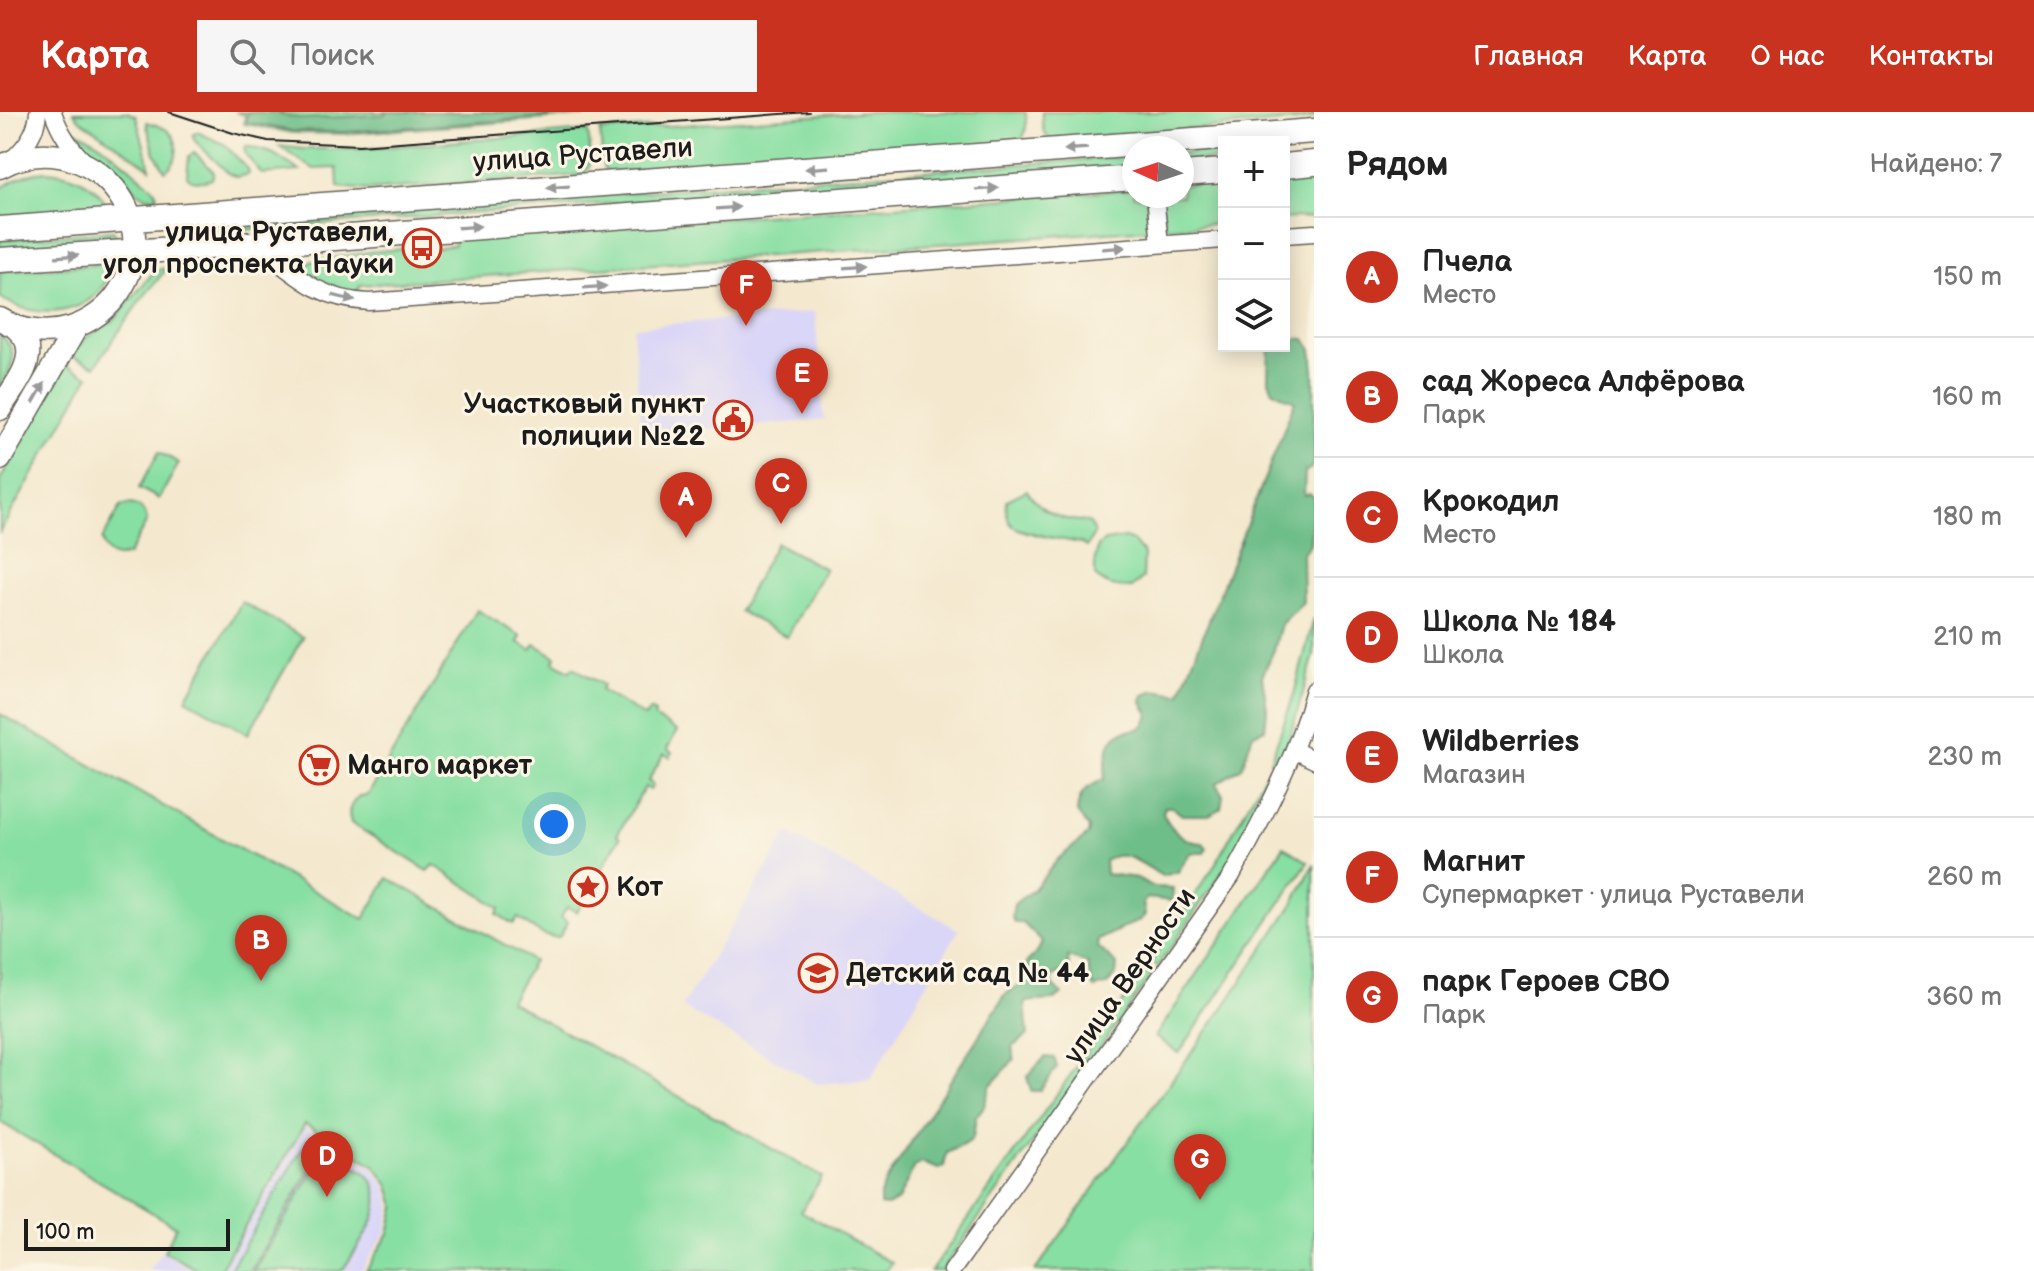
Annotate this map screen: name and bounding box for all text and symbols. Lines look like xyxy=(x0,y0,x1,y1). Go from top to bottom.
search box xyxy=(197,20,757,92)
text: Карта xyxy=(40,34,149,79)
icon: search xyxy=(225,34,269,78)
text: Поиск xyxy=(289,38,375,74)
text: Главная xyxy=(1473,40,1584,73)
text: Карта xyxy=(1628,40,1707,73)
text: О нас xyxy=(1751,40,1824,73)
text: Контакты xyxy=(1868,40,1994,73)
street label: улица Руставели xyxy=(472,131,694,179)
north arrow xyxy=(1122,136,1194,208)
map controls xyxy=(1218,136,1290,352)
button: + xyxy=(1218,136,1290,208)
one-way arrow xyxy=(1063,143,1088,156)
text: Рядом xyxy=(1346,144,1448,185)
text: Найдено: 7 xyxy=(1870,149,2002,180)
one-way arrow xyxy=(804,162,829,175)
one-way arrow xyxy=(545,181,570,194)
one-way arrow xyxy=(975,182,1000,195)
one-way arrow xyxy=(716,201,741,214)
button: − xyxy=(1218,208,1290,280)
place label: улица Руставели, угол проспекта Науки xyxy=(103,216,394,281)
one-way arrow xyxy=(457,220,482,233)
bus stop icon: улица Руставели, угол проспекта Науки xyxy=(401,227,443,269)
one-way arrow xyxy=(1102,241,1127,254)
text: Пчела xyxy=(1422,244,1512,280)
one-way arrow xyxy=(55,249,80,262)
pin: F xyxy=(720,260,772,326)
one-way arrow xyxy=(843,260,868,273)
text: A xyxy=(1364,262,1380,293)
text: 150 m xyxy=(1933,262,2002,293)
one-way arrow xyxy=(583,280,608,293)
button: layers xyxy=(1218,280,1290,352)
text: Место xyxy=(1422,280,1496,311)
one-way arrow xyxy=(332,293,357,305)
pin: E xyxy=(776,348,828,414)
text: сад Жореса Алфёрова xyxy=(1422,364,1745,400)
one-way arrow xyxy=(32,381,46,404)
text: B xyxy=(1363,382,1381,413)
text: 160 m xyxy=(1932,382,2002,413)
place label: Участковый пункт полиции №22 xyxy=(464,388,706,453)
public building icon: Участковый пункт полиции №22 xyxy=(712,399,754,441)
text: Парк xyxy=(1422,400,1485,431)
pin: C xyxy=(755,458,807,524)
pin: A xyxy=(660,472,712,538)
text: Крокодил xyxy=(1422,484,1559,520)
text: C xyxy=(1363,502,1381,533)
text: 180 m xyxy=(1933,502,2002,533)
text: Место xyxy=(1422,520,1496,551)
text: Школа № 184 xyxy=(1422,604,1616,640)
text: D xyxy=(1363,622,1381,653)
text: 210 m xyxy=(1933,622,2002,653)
text: Школа xyxy=(1422,640,1504,671)
text: Wildberries xyxy=(1422,724,1579,760)
text: E xyxy=(1364,742,1380,773)
text: 230 m xyxy=(1927,742,2002,773)
supermarket icon: Манго маркет xyxy=(298,744,340,786)
place label: Манго маркет xyxy=(347,749,533,782)
text: Магазин xyxy=(1422,760,1526,791)
your location xyxy=(534,804,574,844)
text: Магнит xyxy=(1422,844,1525,880)
text: F xyxy=(1364,862,1380,893)
text: 260 m xyxy=(1927,862,2002,893)
place icon: Кот xyxy=(567,866,609,908)
place label: Кот xyxy=(616,871,664,904)
text: Супермаркет · улица Руставели xyxy=(1422,880,1805,911)
street label: улица Верности xyxy=(1057,882,1203,1070)
pin: B xyxy=(235,915,287,981)
school or university icon: Детский сад № 44 xyxy=(797,952,839,994)
place label: Детский сад № 44 xyxy=(846,957,1090,990)
text: парк Героев СВО xyxy=(1422,964,1670,1000)
text: G xyxy=(1362,982,1382,1013)
text: 360 m xyxy=(1926,982,2002,1013)
text: Парк xyxy=(1422,1000,1485,1031)
pin: D xyxy=(301,1131,353,1197)
pin: G xyxy=(1174,1134,1226,1200)
scale bar xyxy=(24,1215,230,1251)
text: 100 m xyxy=(36,1219,95,1246)

